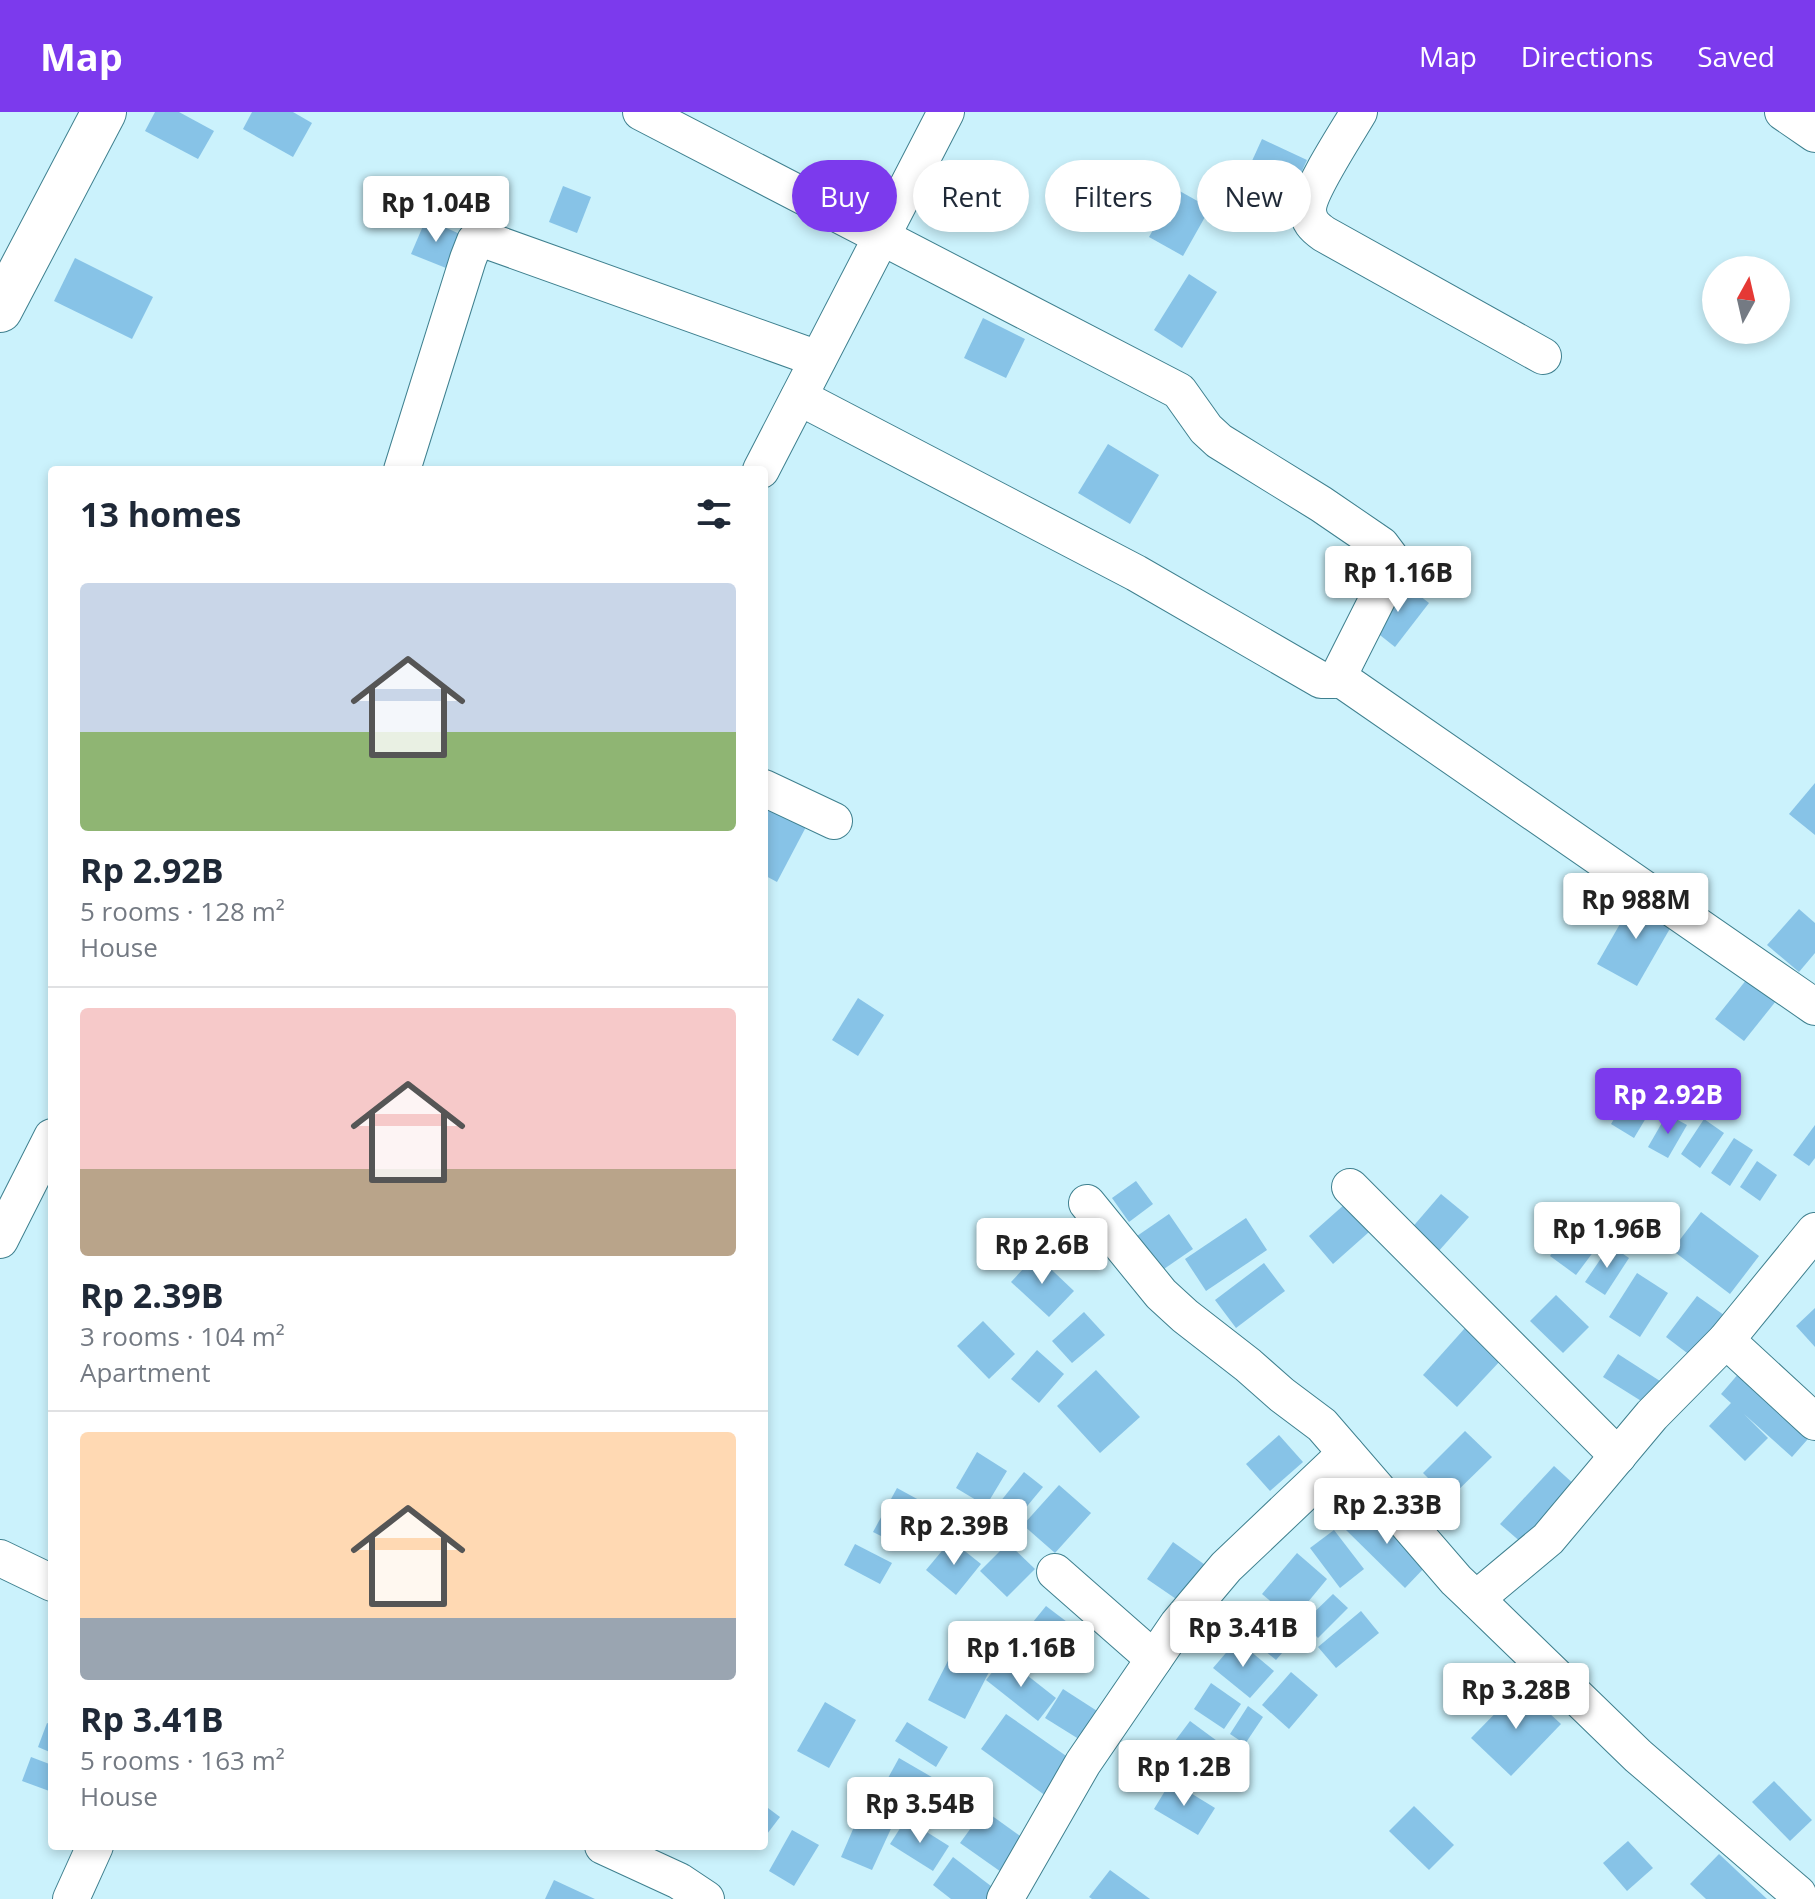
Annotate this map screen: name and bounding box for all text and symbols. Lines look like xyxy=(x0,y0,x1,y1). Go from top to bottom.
text: Map xyxy=(40,30,123,82)
text: Map xyxy=(1419,37,1477,75)
text: Directions xyxy=(1521,37,1653,75)
text: Saved xyxy=(1697,37,1775,75)
chip: Buy xyxy=(792,160,897,232)
chip: Rent xyxy=(913,160,1029,232)
chip: Filters xyxy=(1045,160,1181,232)
chip: New xyxy=(1197,160,1311,232)
pin: Rp 1.04B xyxy=(353,176,519,244)
text: Rp 1.04B xyxy=(381,184,491,220)
north arrow xyxy=(1702,256,1790,344)
map controls xyxy=(1702,256,1790,344)
text: 13 homes xyxy=(80,491,241,537)
icon: filters xyxy=(692,492,736,536)
pin: Rp 1.16B xyxy=(1315,546,1481,614)
text: Rp 1.16B xyxy=(1343,554,1453,590)
icon: home xyxy=(336,635,480,779)
text: Rp 2.92B xyxy=(80,847,224,893)
pin: Rp 988M xyxy=(1562,873,1710,941)
text: Rp 988M xyxy=(1581,881,1691,917)
text: 5 rooms · 128 m² xyxy=(80,893,285,929)
text: House xyxy=(80,929,158,965)
icon: home xyxy=(336,1060,480,1204)
pin: Rp 2.92B xyxy=(1585,1068,1751,1136)
text: Rp 2.92B xyxy=(1613,1076,1723,1112)
pin: Rp 1.96B xyxy=(1524,1202,1690,1270)
text: Rp 1.96B xyxy=(1552,1210,1662,1246)
pin: Rp 2.6B xyxy=(968,1218,1116,1286)
text: Rp 2.6B xyxy=(995,1226,1090,1262)
text: Rp 2.39B xyxy=(80,1272,224,1318)
text: 3 rooms · 104 m² xyxy=(80,1318,285,1354)
text: Apartment xyxy=(80,1354,211,1390)
pin: Rp 2.33B xyxy=(1304,1478,1470,1546)
icon: home xyxy=(336,1484,480,1628)
text: Rp 2.33B xyxy=(1332,1486,1442,1522)
pin: Rp 2.39B xyxy=(871,1499,1037,1567)
text: Rp 2.39B xyxy=(899,1507,1009,1543)
pin: Rp 3.41B xyxy=(1160,1601,1326,1669)
text: Rp 3.41B xyxy=(1188,1609,1298,1645)
pin: Rp 1.16B xyxy=(938,1621,1104,1689)
text: Rp 1.16B xyxy=(966,1629,1076,1665)
pin: Rp 3.28B xyxy=(1433,1663,1599,1731)
text: Rp 3.28B xyxy=(1461,1671,1571,1707)
text: Rp 3.41B xyxy=(80,1696,224,1742)
pin: Rp 1.2B xyxy=(1110,1740,1258,1808)
text: 5 rooms · 163 m² xyxy=(80,1742,285,1778)
text: Rp 1.2B xyxy=(1137,1748,1232,1784)
pin: Rp 3.54B xyxy=(837,1777,1003,1845)
text: House xyxy=(80,1778,158,1814)
text: Rp 3.54B xyxy=(865,1785,975,1821)

